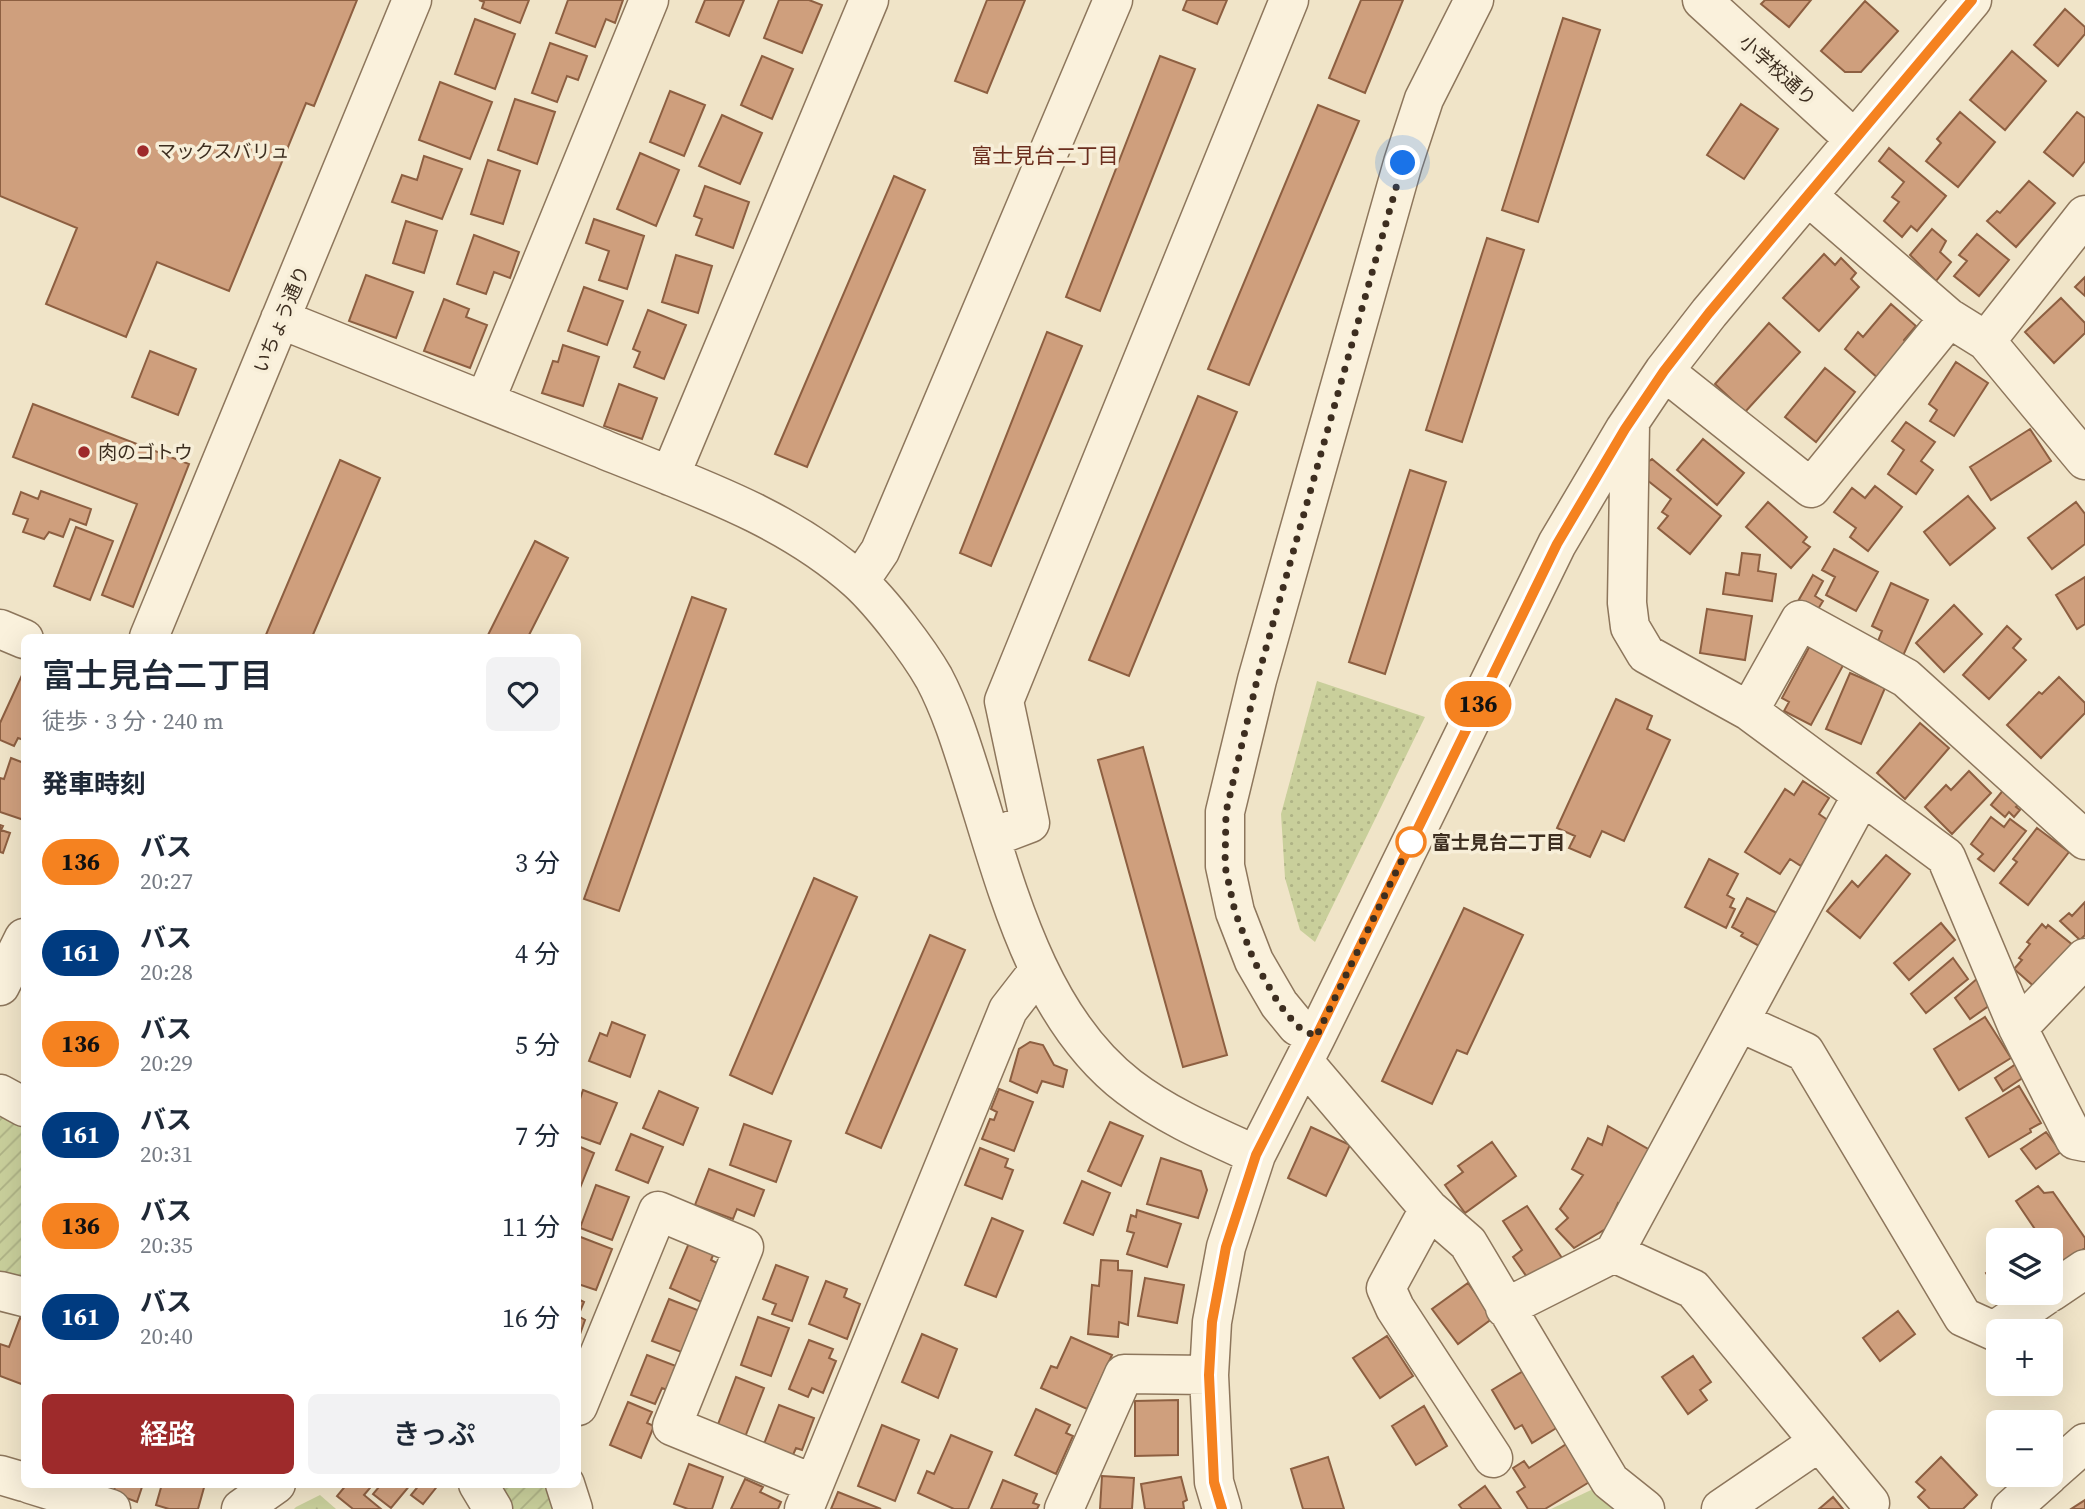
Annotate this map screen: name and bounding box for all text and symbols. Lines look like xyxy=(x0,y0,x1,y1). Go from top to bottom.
street label: 小学校通り xyxy=(1734,29,1822,111)
place label: マックスバリュ xyxy=(157,138,289,164)
district label: 富士見台二丁目 xyxy=(972,141,1119,170)
marker: マックスバリュ xyxy=(135,143,151,159)
your location xyxy=(1385,145,1420,180)
street label: いちょう通り xyxy=(247,261,315,377)
place label: 肉のゴトウ xyxy=(98,439,193,465)
marker: 肉のゴトウ xyxy=(76,444,92,460)
text: 富士見台二丁目 xyxy=(42,653,273,698)
button: heart xyxy=(486,657,560,731)
line badge: 136 xyxy=(1438,681,1518,727)
text: 136 xyxy=(1458,687,1498,720)
text: 徒歩 · 3 分 · 240 m xyxy=(42,705,224,737)
text: 発車時刻 xyxy=(42,766,146,802)
marker: 富士見台二丁目 xyxy=(1396,827,1426,857)
text: バス xyxy=(140,829,192,865)
place label: 富士見台二丁目 xyxy=(1432,829,1565,855)
text: 136 xyxy=(61,845,100,878)
text: 3 分 xyxy=(515,845,560,881)
text: 20:27 xyxy=(140,865,193,897)
text: バス xyxy=(140,920,192,956)
text: 161 xyxy=(61,936,100,969)
text: 4 分 xyxy=(515,936,560,972)
text: 20:28 xyxy=(140,956,193,988)
text: バス xyxy=(140,1011,192,1047)
text: 136 xyxy=(61,1027,100,1060)
text: 5 分 xyxy=(515,1027,560,1063)
text: 20:29 xyxy=(140,1047,193,1079)
text: バス xyxy=(140,1102,192,1138)
text: 161 xyxy=(61,1118,100,1151)
text: 7 分 xyxy=(515,1118,560,1154)
text: 20:31 xyxy=(140,1138,193,1170)
text: バス xyxy=(140,1193,192,1229)
text: 136 xyxy=(61,1209,100,1242)
text: 11 分 xyxy=(502,1209,560,1245)
map controls xyxy=(1986,1228,2063,1487)
button: layers xyxy=(1986,1228,2063,1305)
text: 20:35 xyxy=(140,1229,193,1261)
text: バス xyxy=(140,1284,192,1320)
text: 161 xyxy=(61,1300,100,1333)
text: 16 分 xyxy=(502,1300,560,1336)
button: + xyxy=(1986,1319,2063,1396)
text: 20:40 xyxy=(140,1320,193,1352)
button: 経路 xyxy=(42,1394,294,1474)
button: きっぷ xyxy=(308,1394,560,1474)
button: − xyxy=(1986,1410,2063,1487)

